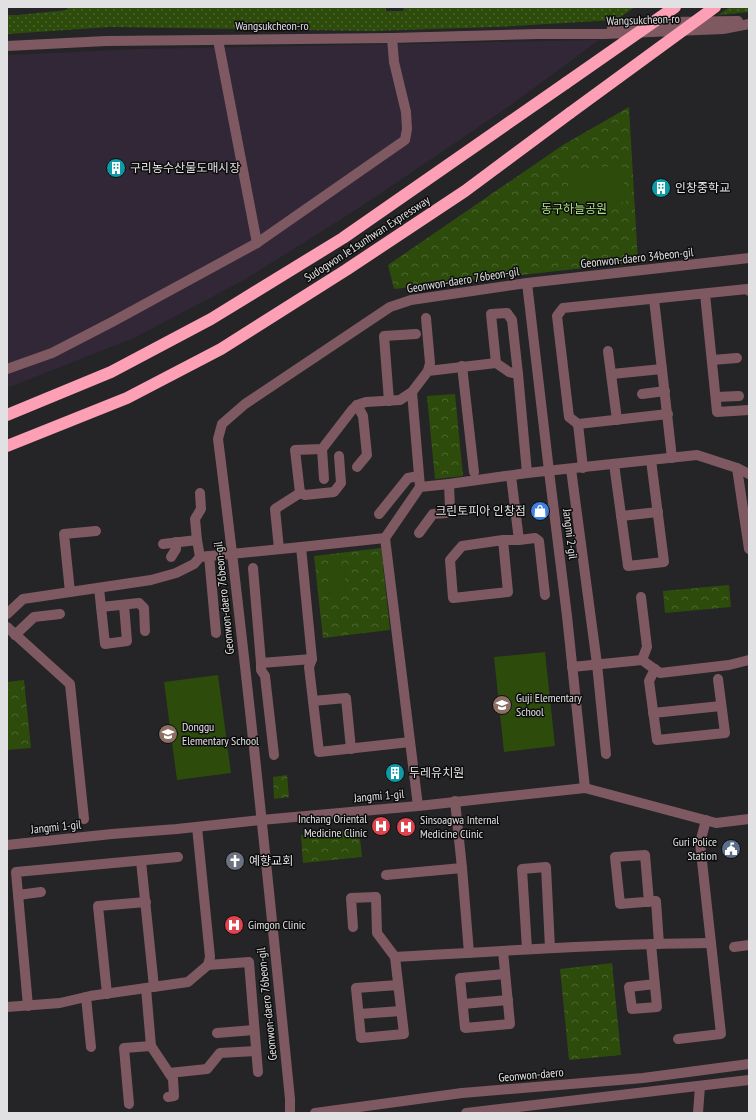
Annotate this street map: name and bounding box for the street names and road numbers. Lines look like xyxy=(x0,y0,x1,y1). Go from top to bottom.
street label: Wangsukcheon-ro xyxy=(606,11,680,28)
street label: Wangsukcheon-ro xyxy=(235,18,309,33)
street label: Sudogwon Je1sunhwan Expressway xyxy=(301,192,433,285)
street label: Geonwon-daero 34beon-gil xyxy=(580,244,694,271)
street label: Geonwon-daero 76beon-gil xyxy=(406,263,520,296)
street label: Jangmi 2-gil xyxy=(560,507,581,560)
street label: Geonwon-daero 76beon-gil xyxy=(210,541,237,655)
street label: Jangmi 1-gil xyxy=(352,786,405,805)
street label: Jangmi 1-gil xyxy=(29,816,82,837)
street label: Geonwon-daero 76beon-gil xyxy=(253,947,280,1061)
street label: Geonwon-daero xyxy=(498,1064,564,1085)

